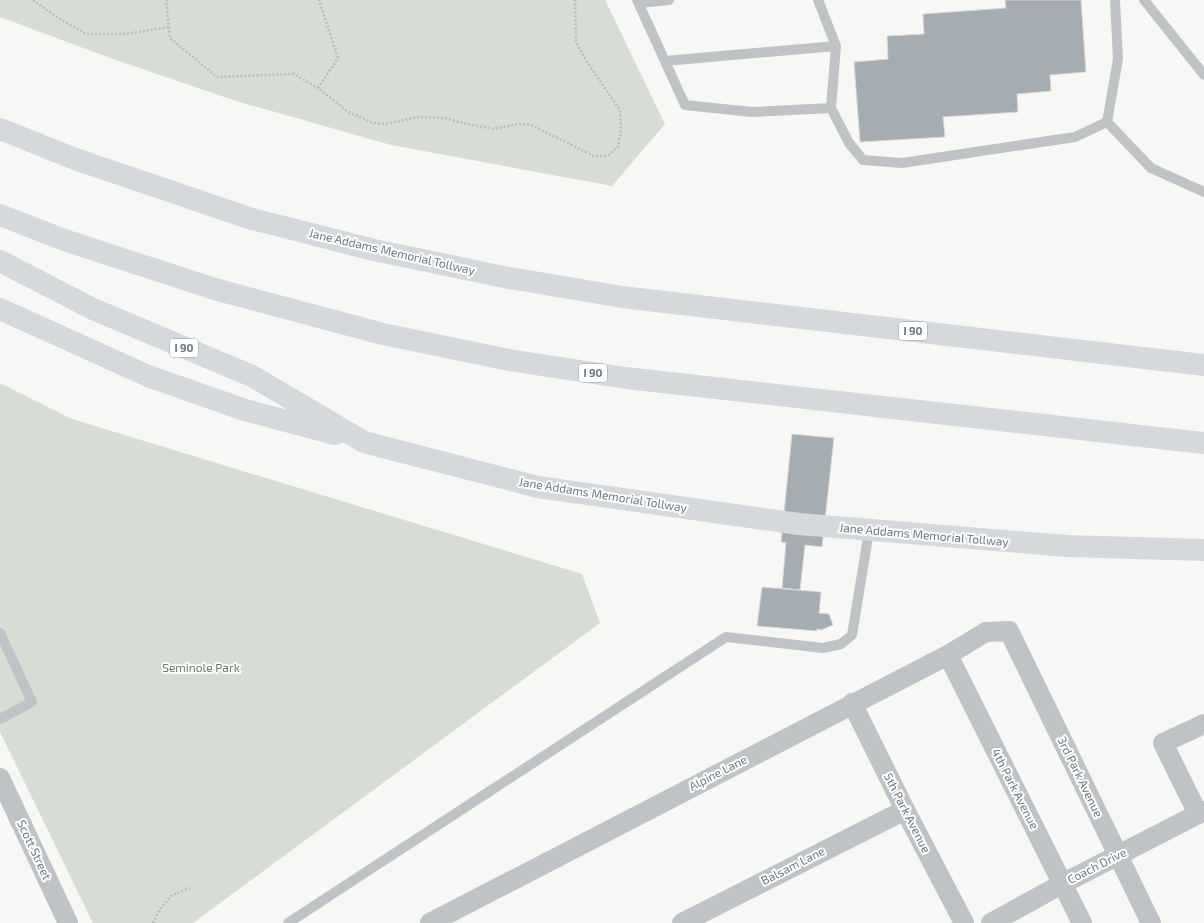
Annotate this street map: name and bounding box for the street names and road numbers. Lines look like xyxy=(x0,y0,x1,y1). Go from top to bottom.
street label: Jane Addams Memorial Tollway xyxy=(308,225,477,277)
road number: I 90 xyxy=(899,322,927,340)
road number: I 90 xyxy=(170,339,198,357)
road number: I 90 xyxy=(579,364,607,382)
street label: Jane Addams Memorial Tollway xyxy=(518,474,689,514)
street label: Jane Addams Memorial Tollway xyxy=(839,520,1010,548)
street label: 3rd Park Avenue xyxy=(1055,734,1106,819)
street label: 4th Park Avenue xyxy=(990,746,1042,831)
street label: Alpine Lane xyxy=(686,752,749,793)
street label: 5th Park Avenue xyxy=(882,770,934,855)
street label: Scott Street xyxy=(15,817,55,882)
street label: Balsam Lane xyxy=(758,843,827,887)
street label: Coach Drive xyxy=(1065,844,1128,886)

